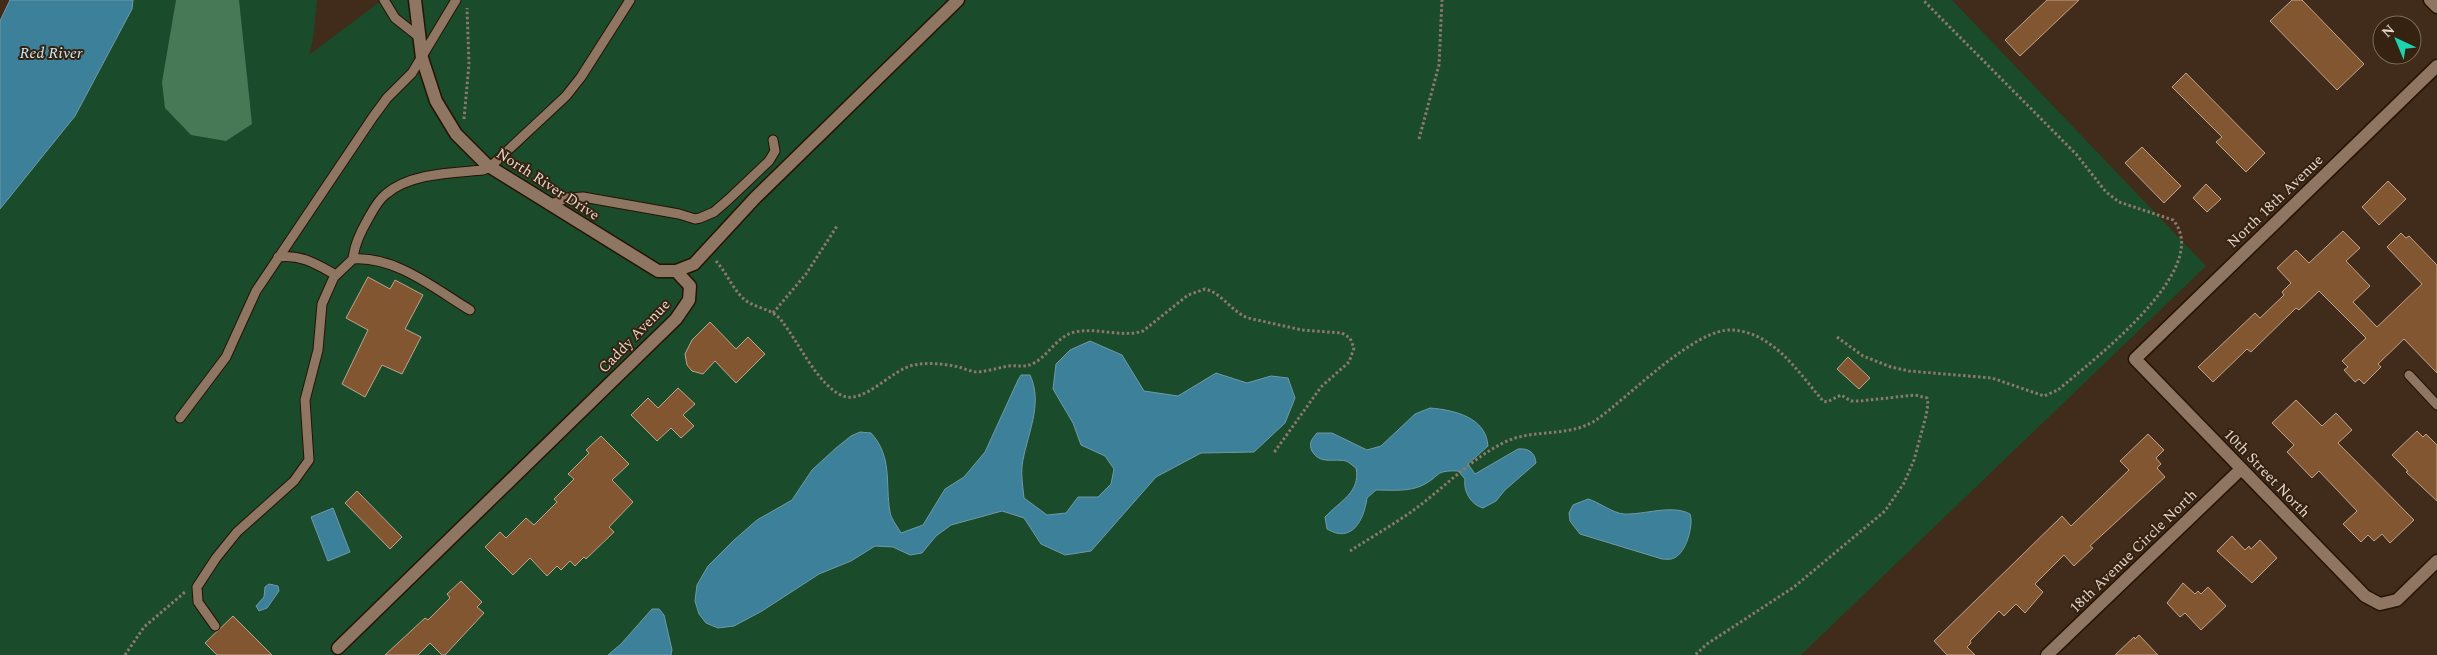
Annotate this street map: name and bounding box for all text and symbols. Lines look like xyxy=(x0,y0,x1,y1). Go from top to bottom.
north arrow xyxy=(2372,15,2422,65)
text: N xyxy=(2377,19,2400,43)
water label: Red River xyxy=(20,41,83,65)
street label: North River Drive xyxy=(491,142,604,227)
street label: North 18th Avenue xyxy=(2222,149,2329,253)
street label: Caddy Avenue xyxy=(593,294,676,379)
street label: 10th Street North xyxy=(2218,424,2315,523)
street label: 18th Avenue Circle North xyxy=(2064,484,2203,619)

